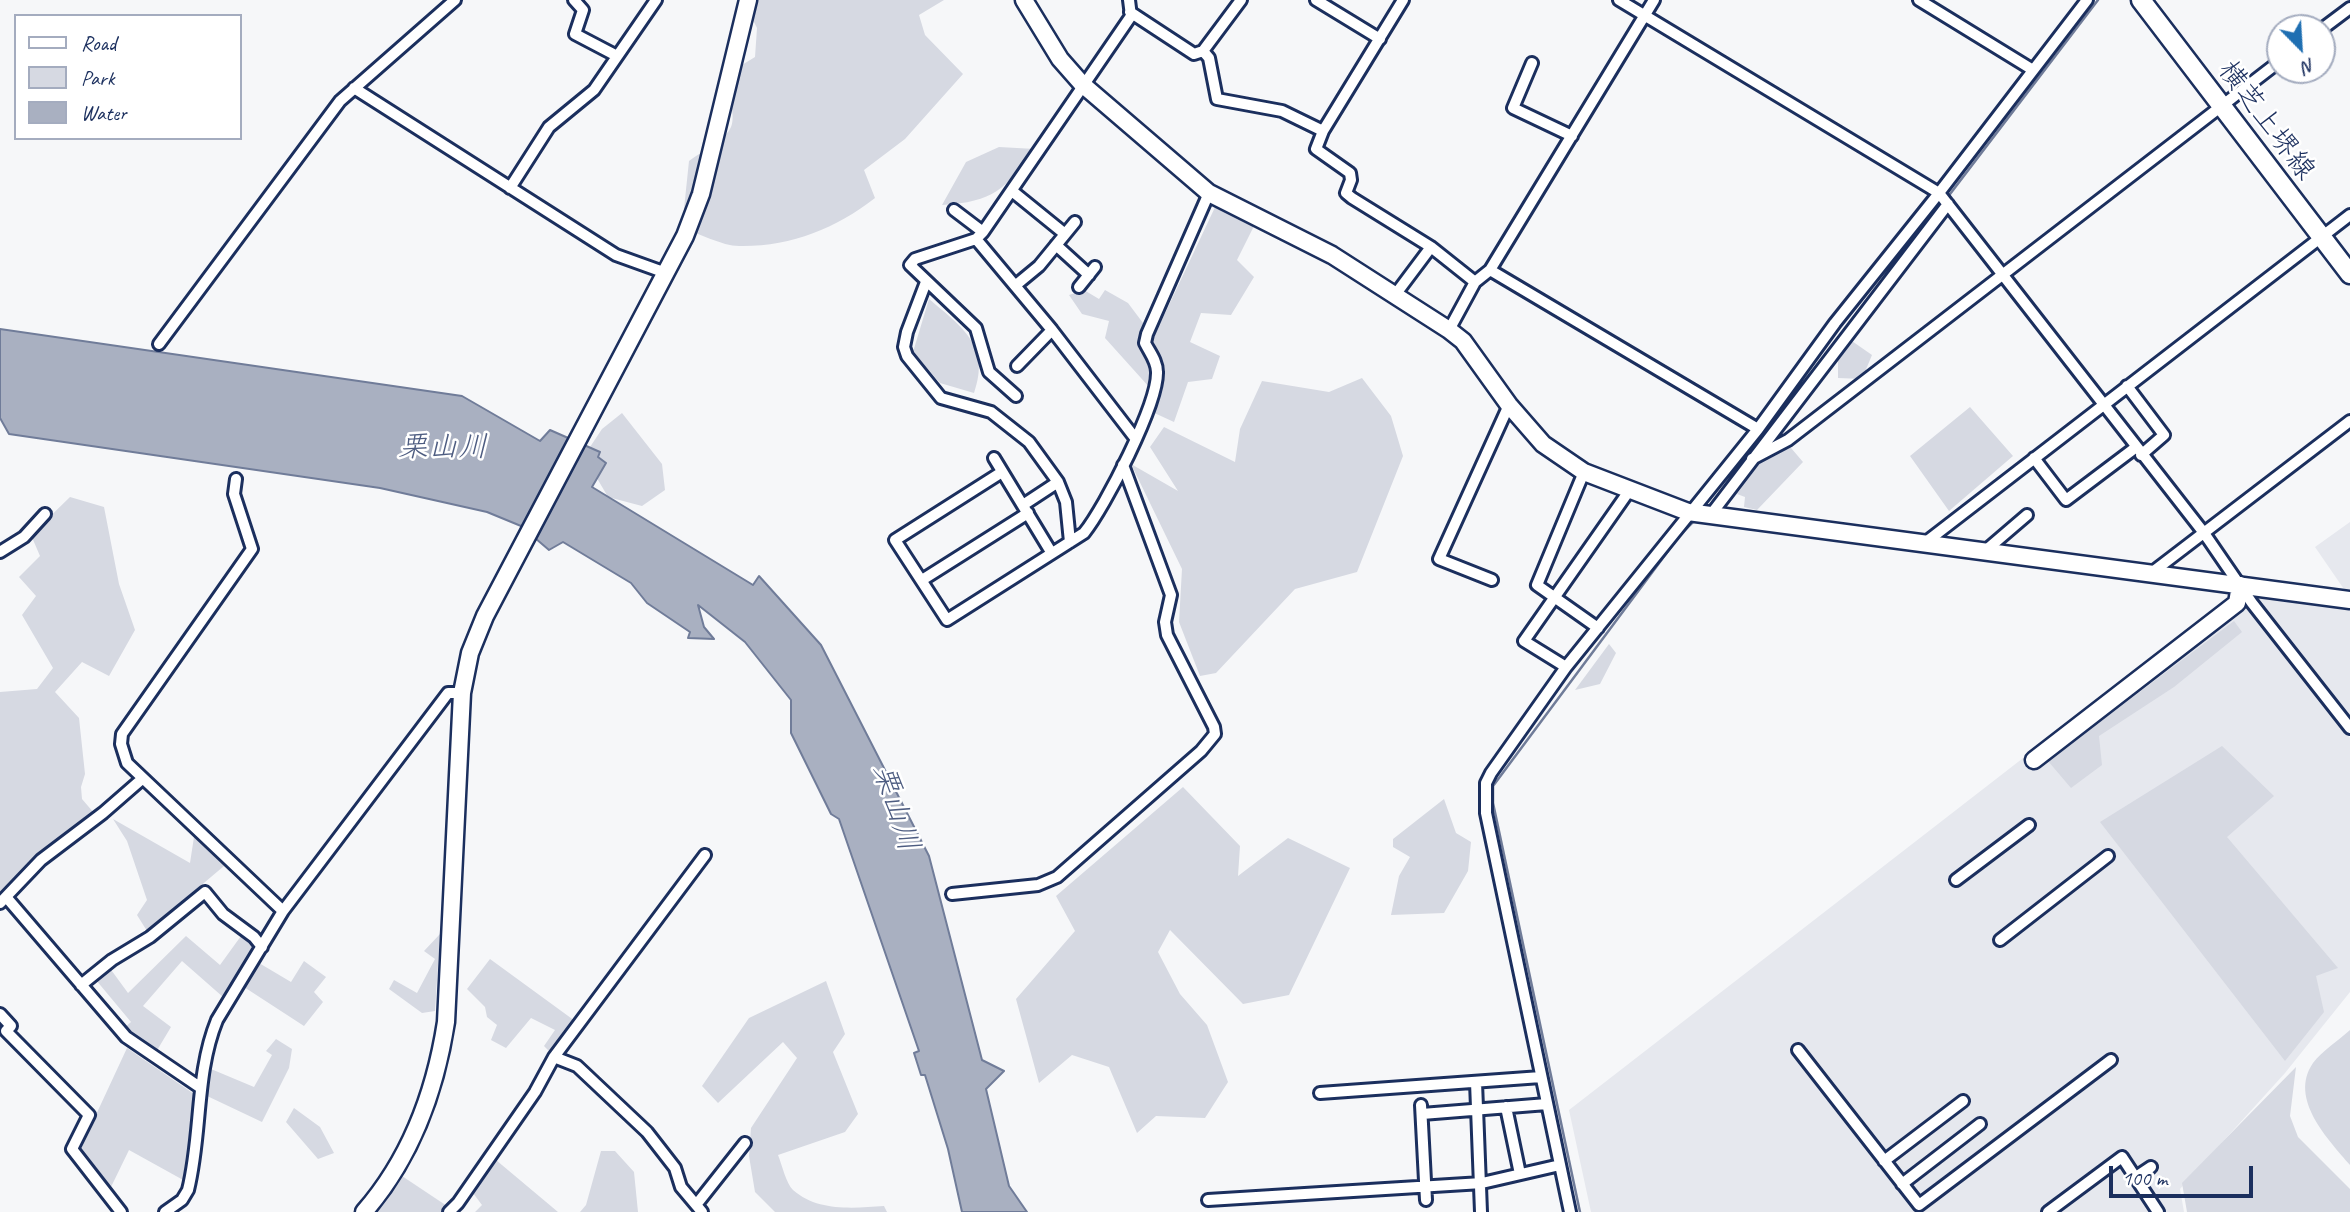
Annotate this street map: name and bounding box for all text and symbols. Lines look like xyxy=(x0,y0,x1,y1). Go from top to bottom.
legend xyxy=(14,14,242,140)
north arrow xyxy=(2266,14,2336,84)
text: Road xyxy=(81,30,116,56)
text: N xyxy=(2298,53,2319,80)
street label: 横芝上堺線 xyxy=(2210,55,2322,187)
text: Park xyxy=(81,65,114,91)
text: Water xyxy=(81,100,127,126)
water label: 栗山川 xyxy=(398,430,488,466)
water label: 栗山川 xyxy=(864,760,926,856)
scale bar xyxy=(2112,1152,2256,1196)
text: 100 m xyxy=(2122,1165,2167,1191)

